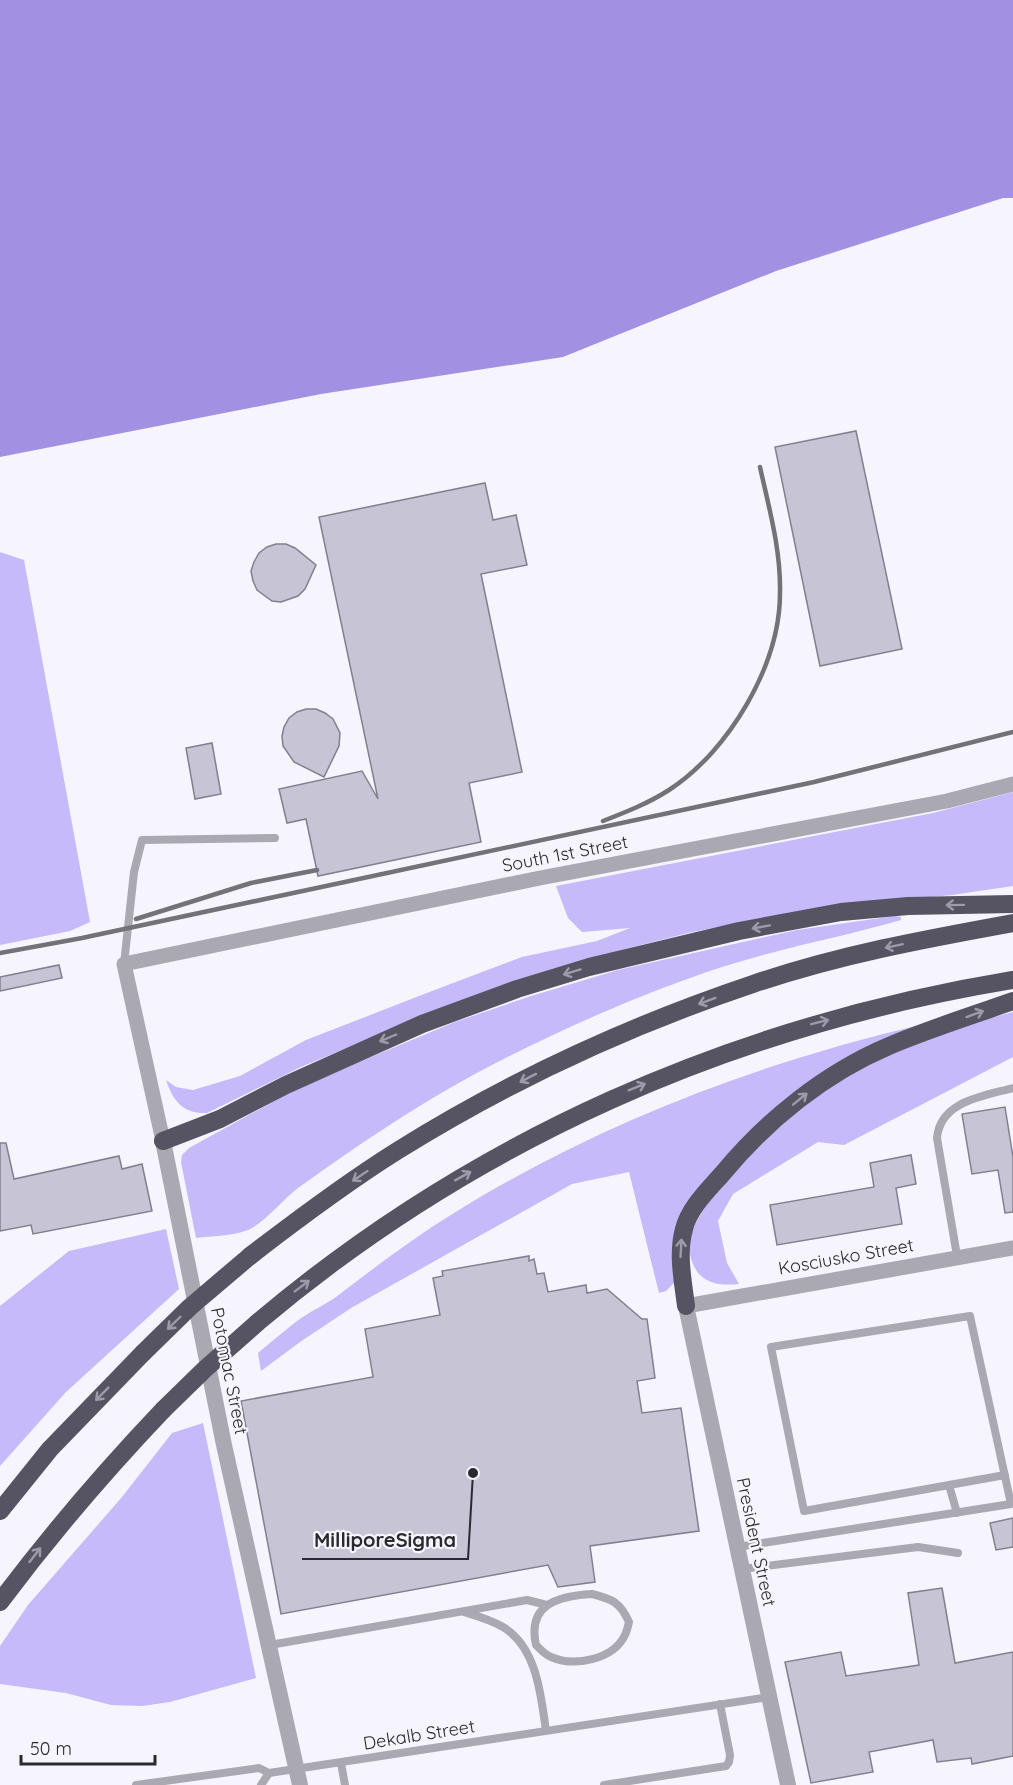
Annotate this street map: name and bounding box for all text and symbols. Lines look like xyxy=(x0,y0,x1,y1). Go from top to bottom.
street label: South 1st Street xyxy=(500,830,630,877)
one-way arrow xyxy=(945,899,965,911)
one-way arrow xyxy=(752,921,771,932)
one-way arrow xyxy=(884,941,903,953)
one-way arrow xyxy=(563,967,582,978)
one-way arrow xyxy=(698,996,717,1007)
one-way arrow xyxy=(965,1008,984,1019)
one-way arrow xyxy=(810,1016,829,1028)
one-way arrow xyxy=(380,1033,398,1044)
one-way arrow xyxy=(519,1072,537,1084)
one-way arrow xyxy=(627,1081,645,1092)
one-way arrow xyxy=(792,1093,808,1106)
one-way arrow xyxy=(352,1170,368,1182)
one-way arrow xyxy=(454,1170,471,1182)
street label: Kosciusko Street xyxy=(776,1233,915,1280)
one-way arrow xyxy=(676,1238,687,1258)
one-way arrow xyxy=(294,1280,310,1293)
street label: Potomac Street xyxy=(206,1305,253,1436)
one-way arrow xyxy=(167,1315,182,1330)
one-way arrow xyxy=(94,1386,109,1401)
street label: President Street xyxy=(732,1475,781,1609)
callout: MilliporeSigma xyxy=(302,1521,468,1559)
text: MilliporeSigma xyxy=(314,1527,456,1552)
one-way arrow xyxy=(29,1548,42,1564)
street label: Dekalb Street xyxy=(361,1714,476,1755)
scale bar xyxy=(21,1728,154,1766)
text: 50 m xyxy=(30,1737,72,1760)

